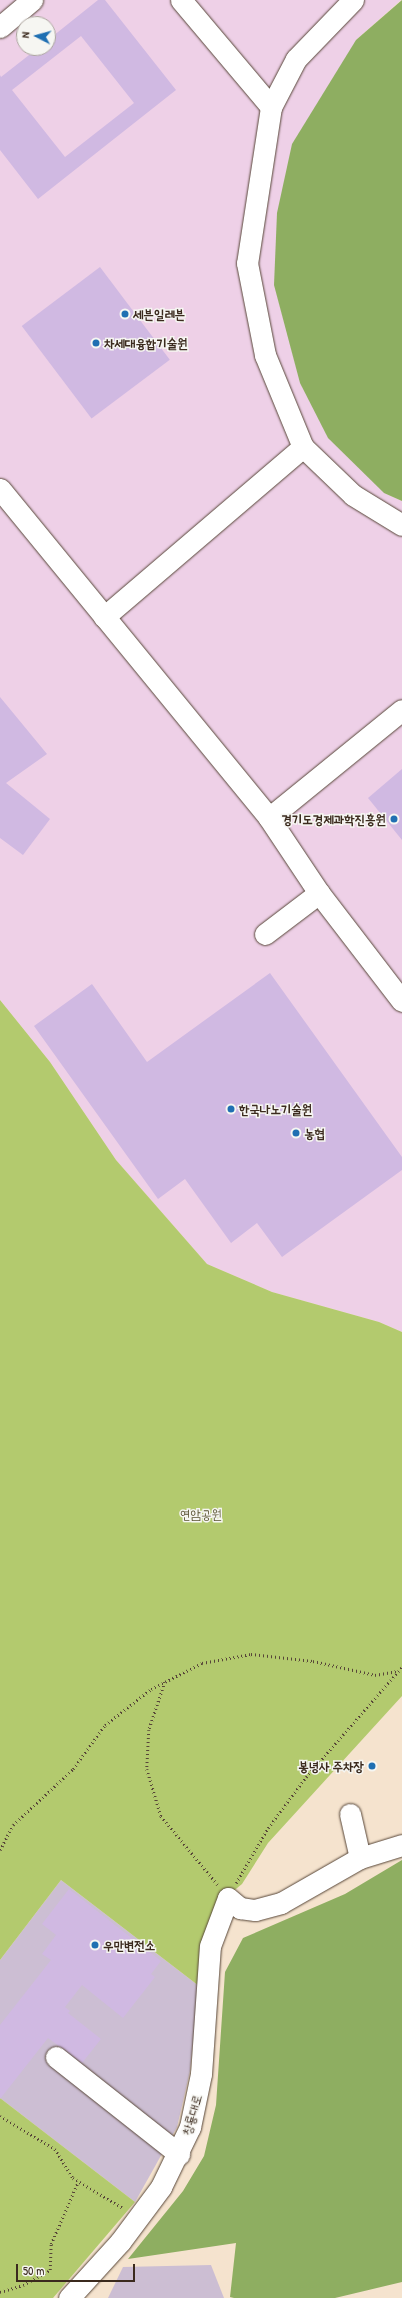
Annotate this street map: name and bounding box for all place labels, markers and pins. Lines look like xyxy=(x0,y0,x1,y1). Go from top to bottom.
place label: 세븐일레븐 xyxy=(133,306,185,322)
marker: 세븐일레븐 xyxy=(120,309,130,319)
place label: 차세대융합기술원 xyxy=(104,335,188,351)
marker: 차세대융합기술원 xyxy=(91,338,101,348)
place label: 경기도경제과학진흥원 xyxy=(281,811,386,827)
marker: 경기도경제과학진흥원 xyxy=(389,814,399,824)
place label: 한국나노기술원 xyxy=(239,1101,312,1117)
marker: 한국나노기술원 xyxy=(226,1104,236,1114)
place label: 농협 xyxy=(304,1125,325,1141)
marker: 농협 xyxy=(291,1128,301,1138)
place label: 봉녕사 주차장 xyxy=(298,1758,364,1774)
marker: 봉녕사 주차장 xyxy=(367,1761,377,1771)
place label: 우만변전소 xyxy=(103,1937,155,1953)
marker: 우만변전소 xyxy=(90,1940,100,1950)

